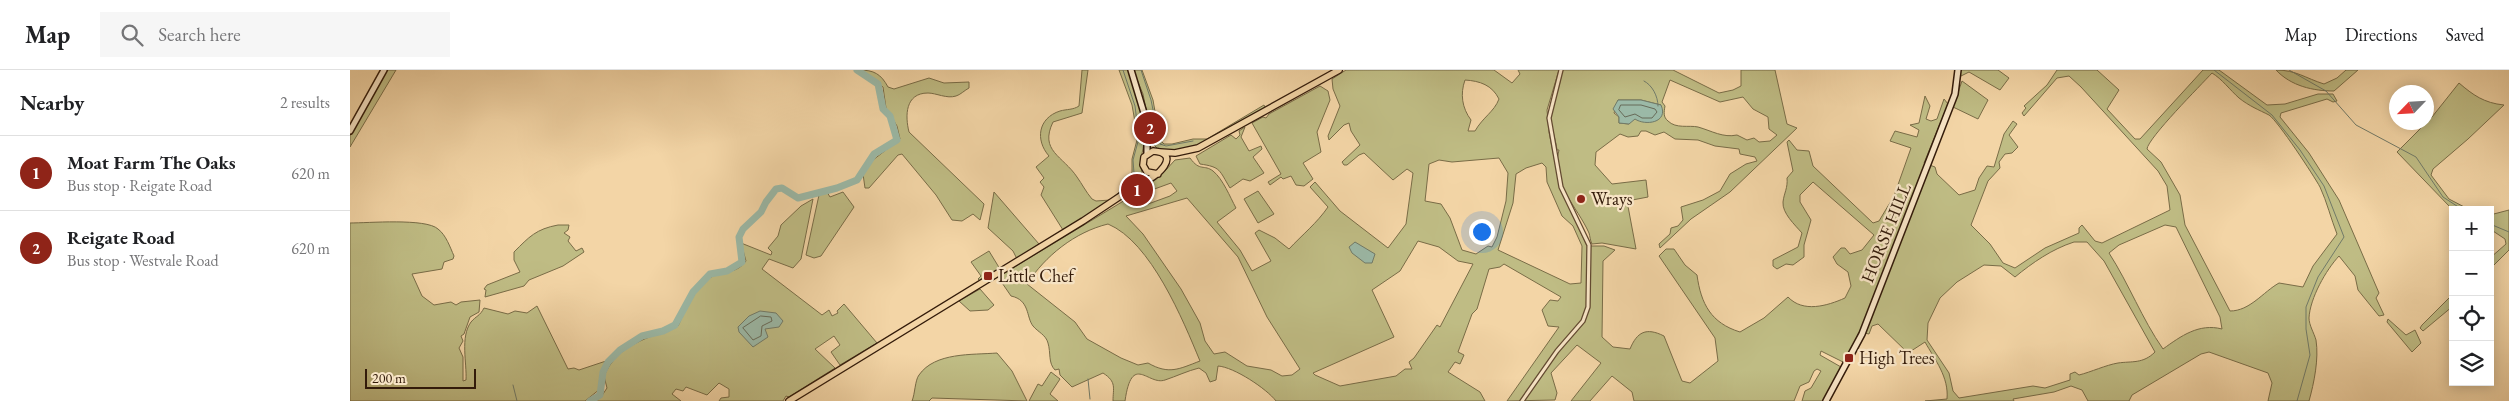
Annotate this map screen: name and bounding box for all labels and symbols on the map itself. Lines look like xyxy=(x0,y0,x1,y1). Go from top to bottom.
north arrow xyxy=(2389,85,2434,130)
pin: 2 xyxy=(1134,109,1166,147)
pin: 1 xyxy=(1121,171,1153,209)
street label: HORSE HILL xyxy=(1855,179,1916,286)
place label: Wrays xyxy=(1591,187,1633,210)
marker: Wrays xyxy=(1575,193,1587,205)
your location xyxy=(1469,219,1495,245)
place label: Little Chef xyxy=(998,264,1076,287)
marker: Little Chef xyxy=(982,270,994,282)
place label: High Trees xyxy=(1859,346,1935,369)
marker: High Trees xyxy=(1843,352,1855,364)
scale bar xyxy=(365,366,476,389)

